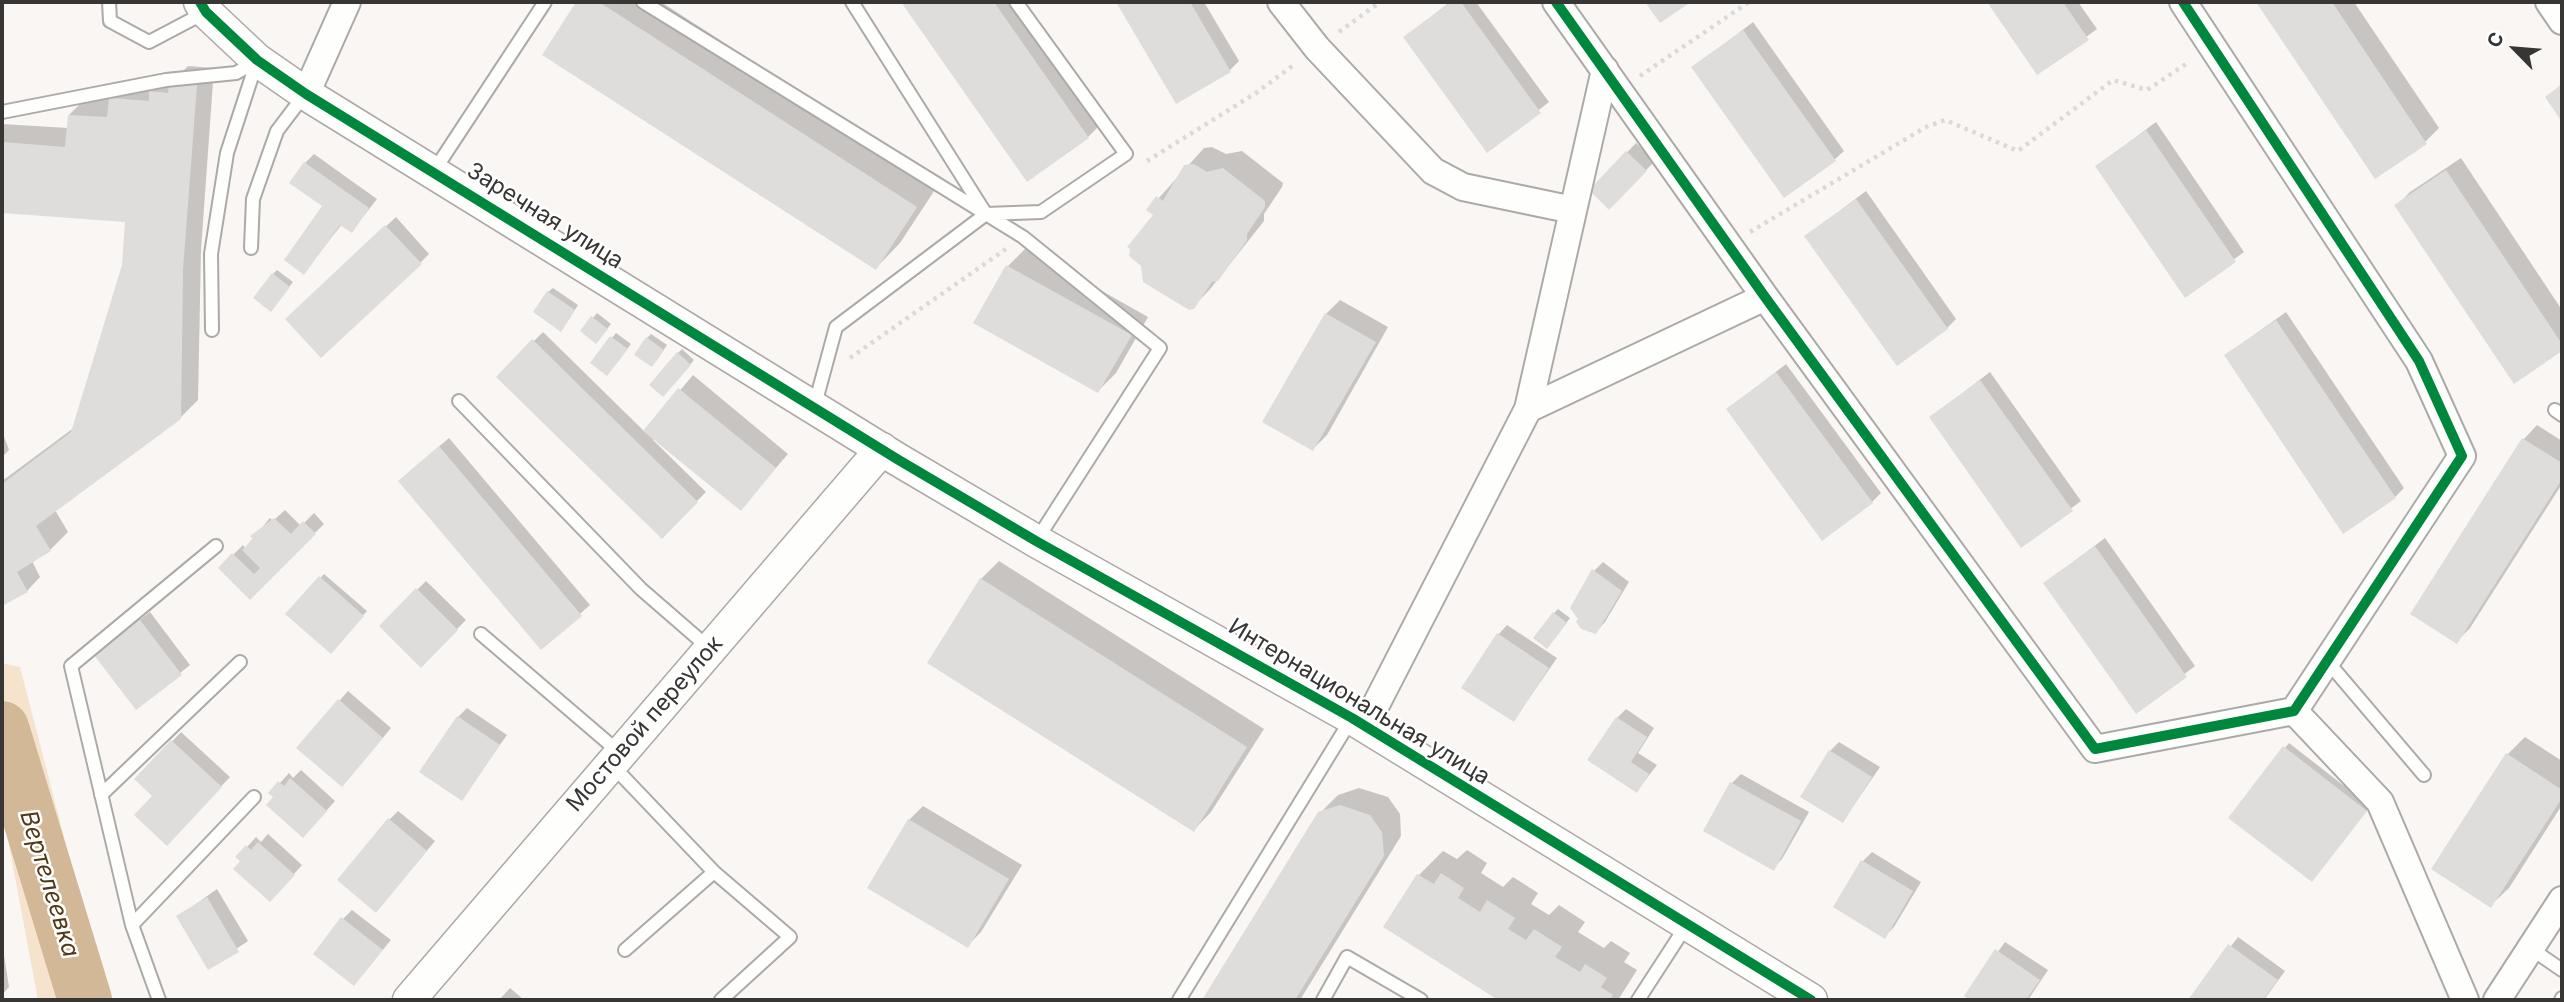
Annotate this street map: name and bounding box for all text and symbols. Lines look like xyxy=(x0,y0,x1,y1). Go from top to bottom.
north arrow xyxy=(2480,14,2550,84)
text: С xyxy=(2482,29,2509,51)
street label: Заречная улица xyxy=(462,157,628,275)
street label: Интернациональная улица xyxy=(1223,613,1495,791)
street label: Мостовой переулок xyxy=(561,630,729,818)
water label: Вертелеевка xyxy=(13,807,85,961)

